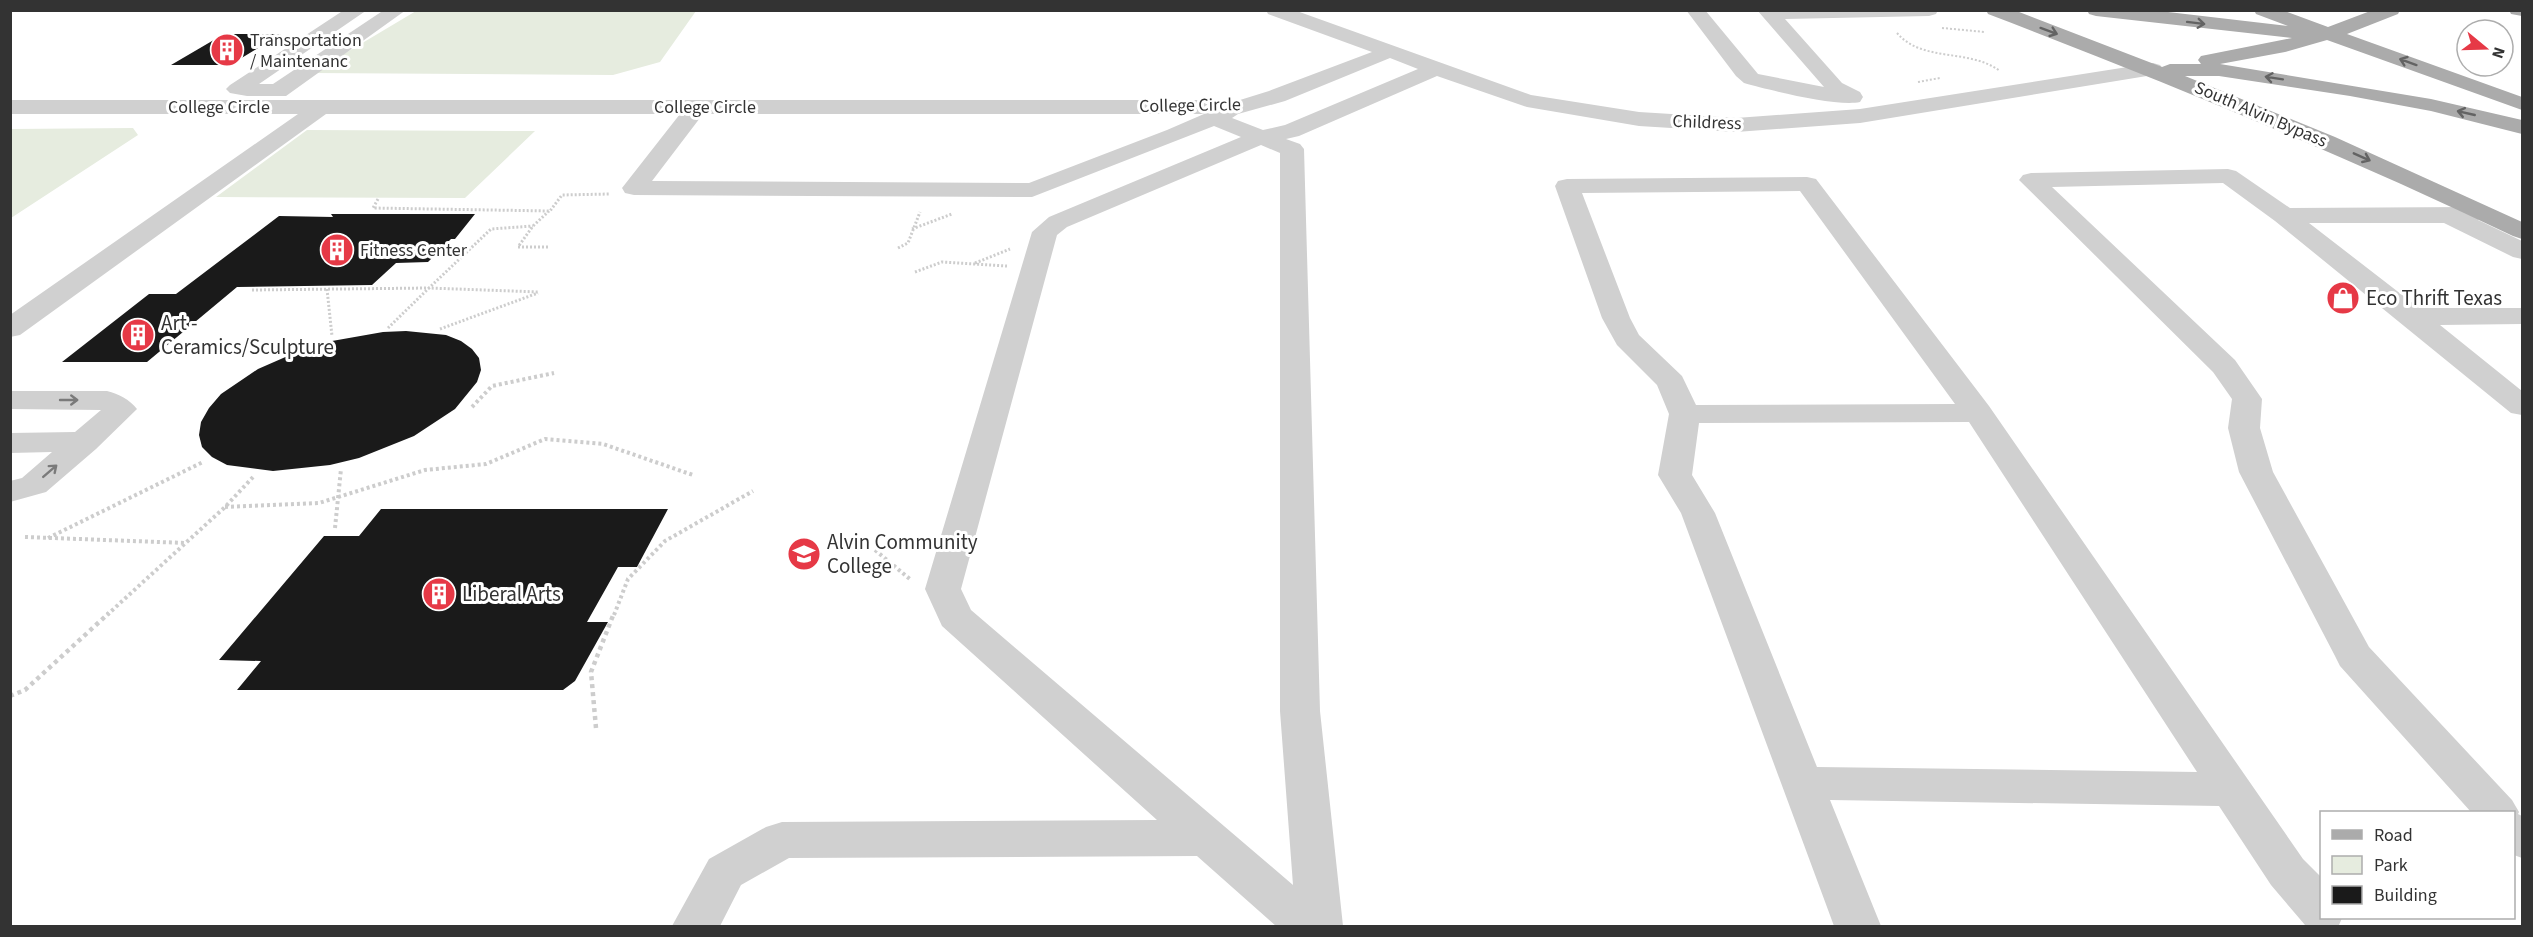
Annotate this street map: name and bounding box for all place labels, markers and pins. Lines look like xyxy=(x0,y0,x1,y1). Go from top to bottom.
place label: Transportation / Maintenanc xyxy=(250,28,362,74)
building icon: Transportation / Maintenanc xyxy=(209,32,245,68)
building icon: Fitness Center xyxy=(319,232,355,268)
place label: Fitness Center xyxy=(360,238,468,263)
shop icon: Eco Thrift Texas xyxy=(2325,280,2361,316)
place label: Eco Thrift Texas xyxy=(2366,283,2502,313)
place label: Art - Ceramics/Sculpture xyxy=(161,308,334,362)
building icon: Art - Ceramics/Sculpture xyxy=(120,317,156,353)
place label: Alvin Community College xyxy=(827,527,978,581)
school or university icon: Alvin Community College xyxy=(786,536,822,572)
building icon: Liberal Arts xyxy=(421,576,457,612)
place label: Liberal Arts xyxy=(462,579,561,609)

